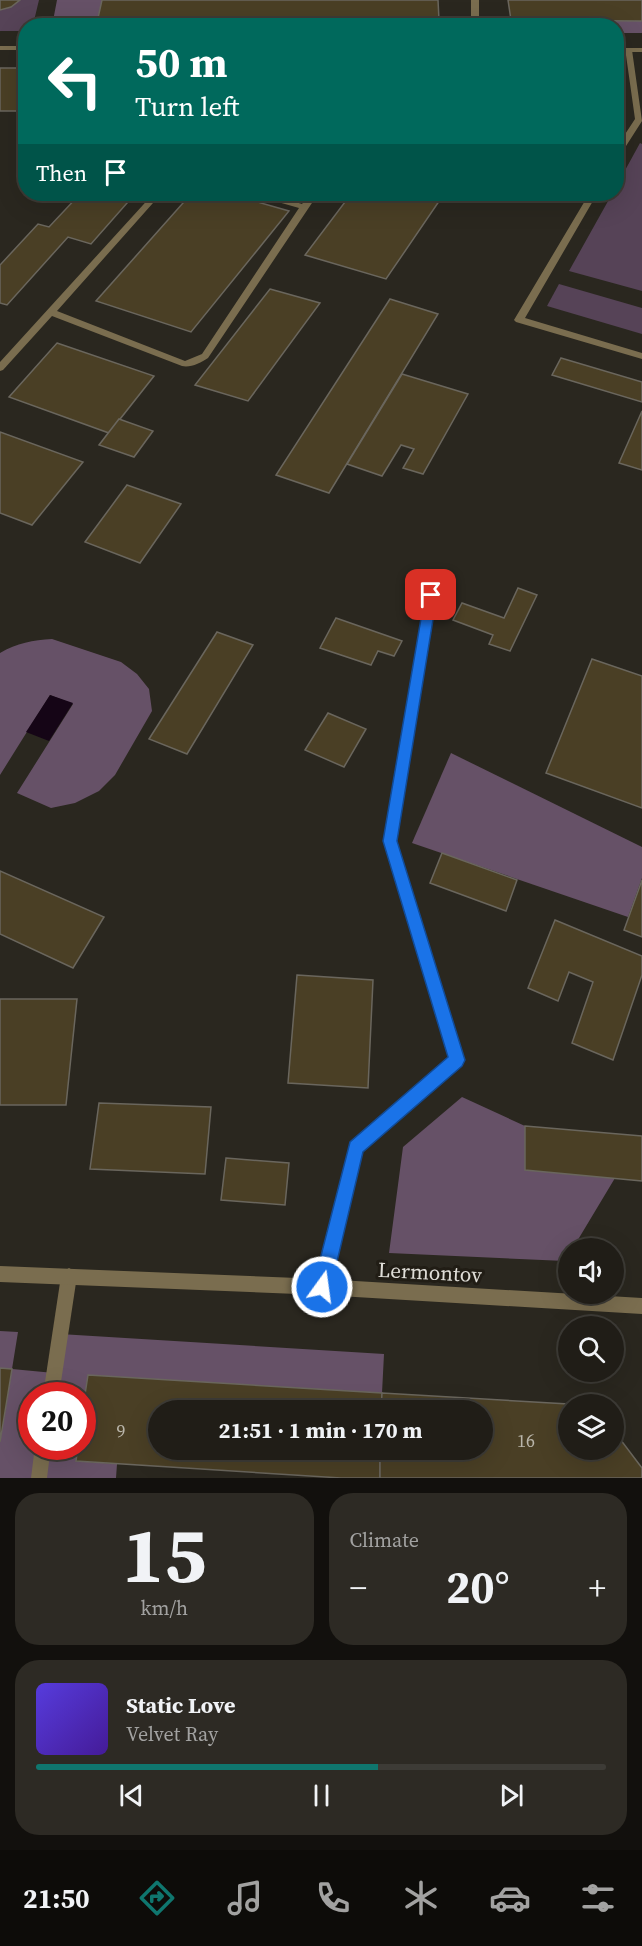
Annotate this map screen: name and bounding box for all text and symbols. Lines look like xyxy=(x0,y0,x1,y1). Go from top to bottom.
text: 50 m xyxy=(135,33,228,91)
icon: left xyxy=(36,42,114,120)
text: Turn left xyxy=(135,88,239,125)
icon: arrive xyxy=(99,156,132,189)
text: Then xyxy=(36,158,87,188)
pin xyxy=(405,569,456,620)
icon: arrive xyxy=(414,578,447,611)
map controls xyxy=(558,1238,624,1460)
button: sound xyxy=(558,1238,624,1304)
position arrow xyxy=(290,1255,354,1319)
street label: Lermontov xyxy=(377,1255,483,1289)
button: search xyxy=(558,1316,624,1382)
speed limit sign: 20 xyxy=(18,1382,96,1460)
button: layers xyxy=(558,1394,624,1460)
text: 21:51 · 1 min · 170 m xyxy=(219,1415,422,1445)
house number: 9 xyxy=(117,1418,126,1443)
house number: 16 xyxy=(517,1428,535,1453)
text: 15 xyxy=(122,1501,207,1608)
text: Climate xyxy=(350,1526,419,1554)
text: 20° xyxy=(446,1556,510,1618)
text: − xyxy=(350,1565,367,1610)
text: + xyxy=(588,1565,606,1610)
text: km/h xyxy=(140,1594,188,1622)
text: Static Love xyxy=(126,1690,236,1720)
text: Velvet Ray xyxy=(126,1720,218,1748)
icon: previous xyxy=(115,1779,148,1812)
icon: pause xyxy=(305,1779,338,1812)
icon: next xyxy=(495,1779,528,1812)
icon: directions xyxy=(136,1877,178,1919)
icon: music xyxy=(224,1877,266,1919)
icon: phone xyxy=(312,1877,354,1919)
icon: climate xyxy=(400,1877,442,1919)
icon: car xyxy=(489,1877,531,1919)
icon: filters xyxy=(577,1877,619,1919)
text: 21:50 xyxy=(23,1880,90,1917)

